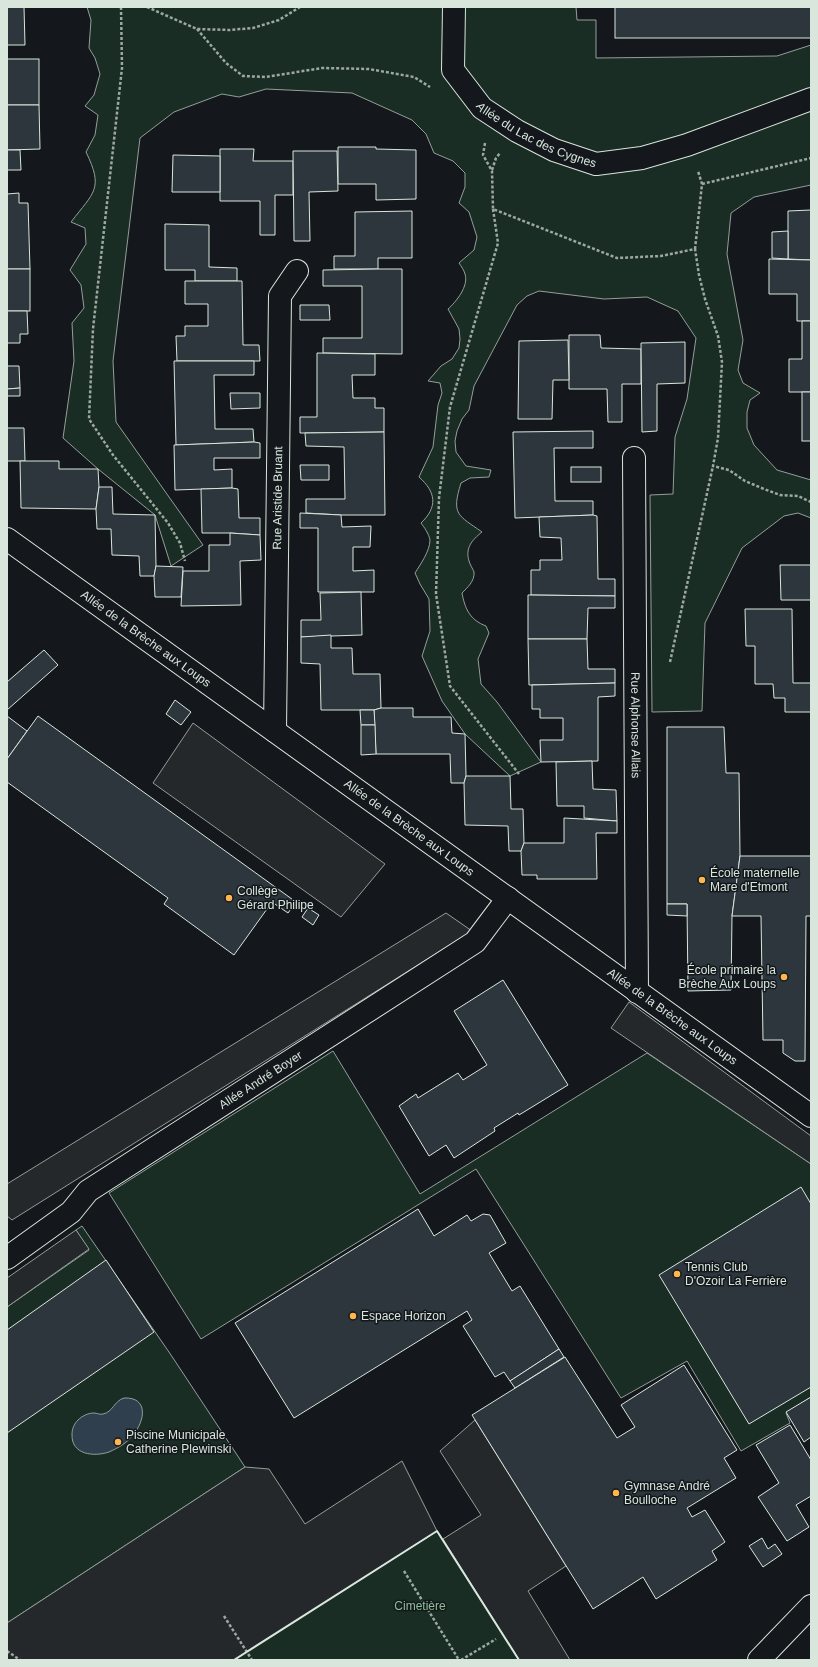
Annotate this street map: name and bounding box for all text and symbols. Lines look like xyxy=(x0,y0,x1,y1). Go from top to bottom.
street label: Allée du Lac des Cygnes xyxy=(473,100,598,171)
street label: Rue Aristide Bruant xyxy=(270,446,285,550)
street label: Allée de la Brèche aux Loups xyxy=(78,587,214,690)
street label: Rue Alphonse Allais xyxy=(628,672,643,778)
street label: Allée de la Brèche aux Loups xyxy=(342,776,477,879)
place label: École maternelle Mare d'Etmont xyxy=(710,865,800,894)
marker: École maternelle Mare d'Etmont xyxy=(697,875,707,885)
place label: Collège Gérard Philipe xyxy=(237,884,314,912)
marker: Collège Gérard Philipe xyxy=(224,893,234,903)
place label: École primaire la Brèche Aux Loups xyxy=(679,962,776,991)
street label: Allée de la Brèche aux Loups xyxy=(605,965,740,1068)
marker: École primaire la Brèche Aux Loups xyxy=(779,972,789,982)
street label: Allée André Boyer xyxy=(216,1048,305,1112)
place label: Tennis Club D'Ozoir La Ferrière xyxy=(685,1260,787,1288)
marker: Tennis Club D'Ozoir La Ferrière xyxy=(672,1269,682,1279)
place label: Espace Horizon xyxy=(361,1309,446,1323)
marker: Espace Horizon xyxy=(348,1311,358,1321)
place label: Piscine Municipale Catherine Plewinski xyxy=(126,1428,231,1456)
marker: Piscine Municipale Catherine Plewinski xyxy=(113,1437,123,1447)
place label: Gymnase André Boulloche xyxy=(624,1479,710,1507)
marker: Gymnase André Boulloche xyxy=(611,1488,621,1498)
park label: Cimetière xyxy=(394,1599,446,1613)

